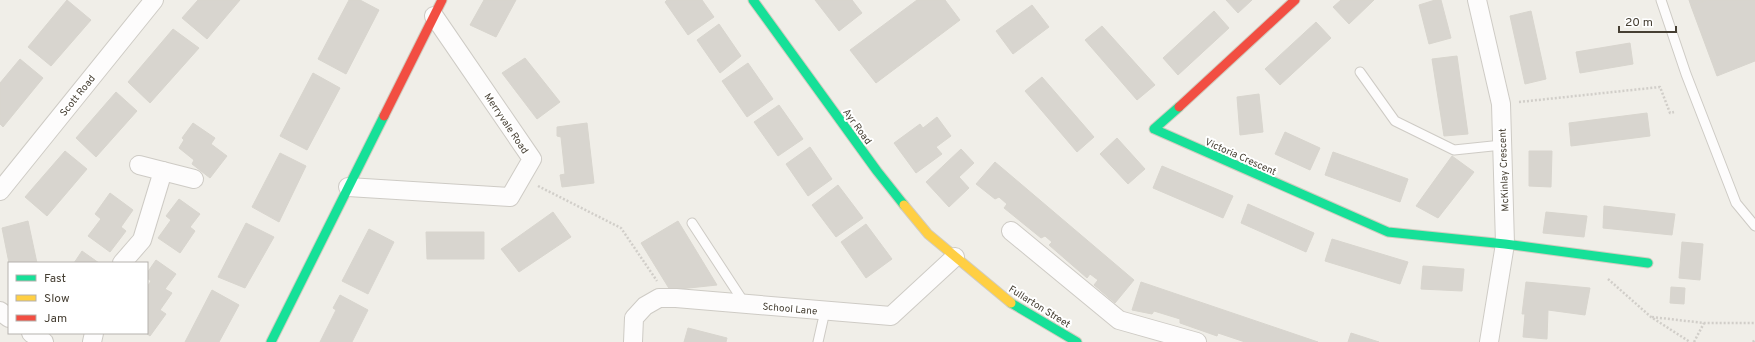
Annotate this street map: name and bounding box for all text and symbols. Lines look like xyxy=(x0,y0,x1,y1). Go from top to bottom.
scale bar xyxy=(1619,8,1676,34)
text: 20 m xyxy=(1625,15,1653,31)
street label: Scott Road xyxy=(58,73,99,119)
street label: Merryvale Road xyxy=(481,91,531,157)
street label: Ayr Road xyxy=(839,106,874,147)
street label: McKinlay Crescent xyxy=(1497,128,1512,212)
street label: Victoria Crescent xyxy=(1203,136,1278,179)
legend xyxy=(8,262,148,334)
text: Fast xyxy=(44,271,66,287)
street label: Fullarton Street xyxy=(1006,283,1073,332)
text: Slow xyxy=(44,291,70,307)
street label: School Lane xyxy=(762,301,818,318)
text: Jam xyxy=(44,311,67,327)

